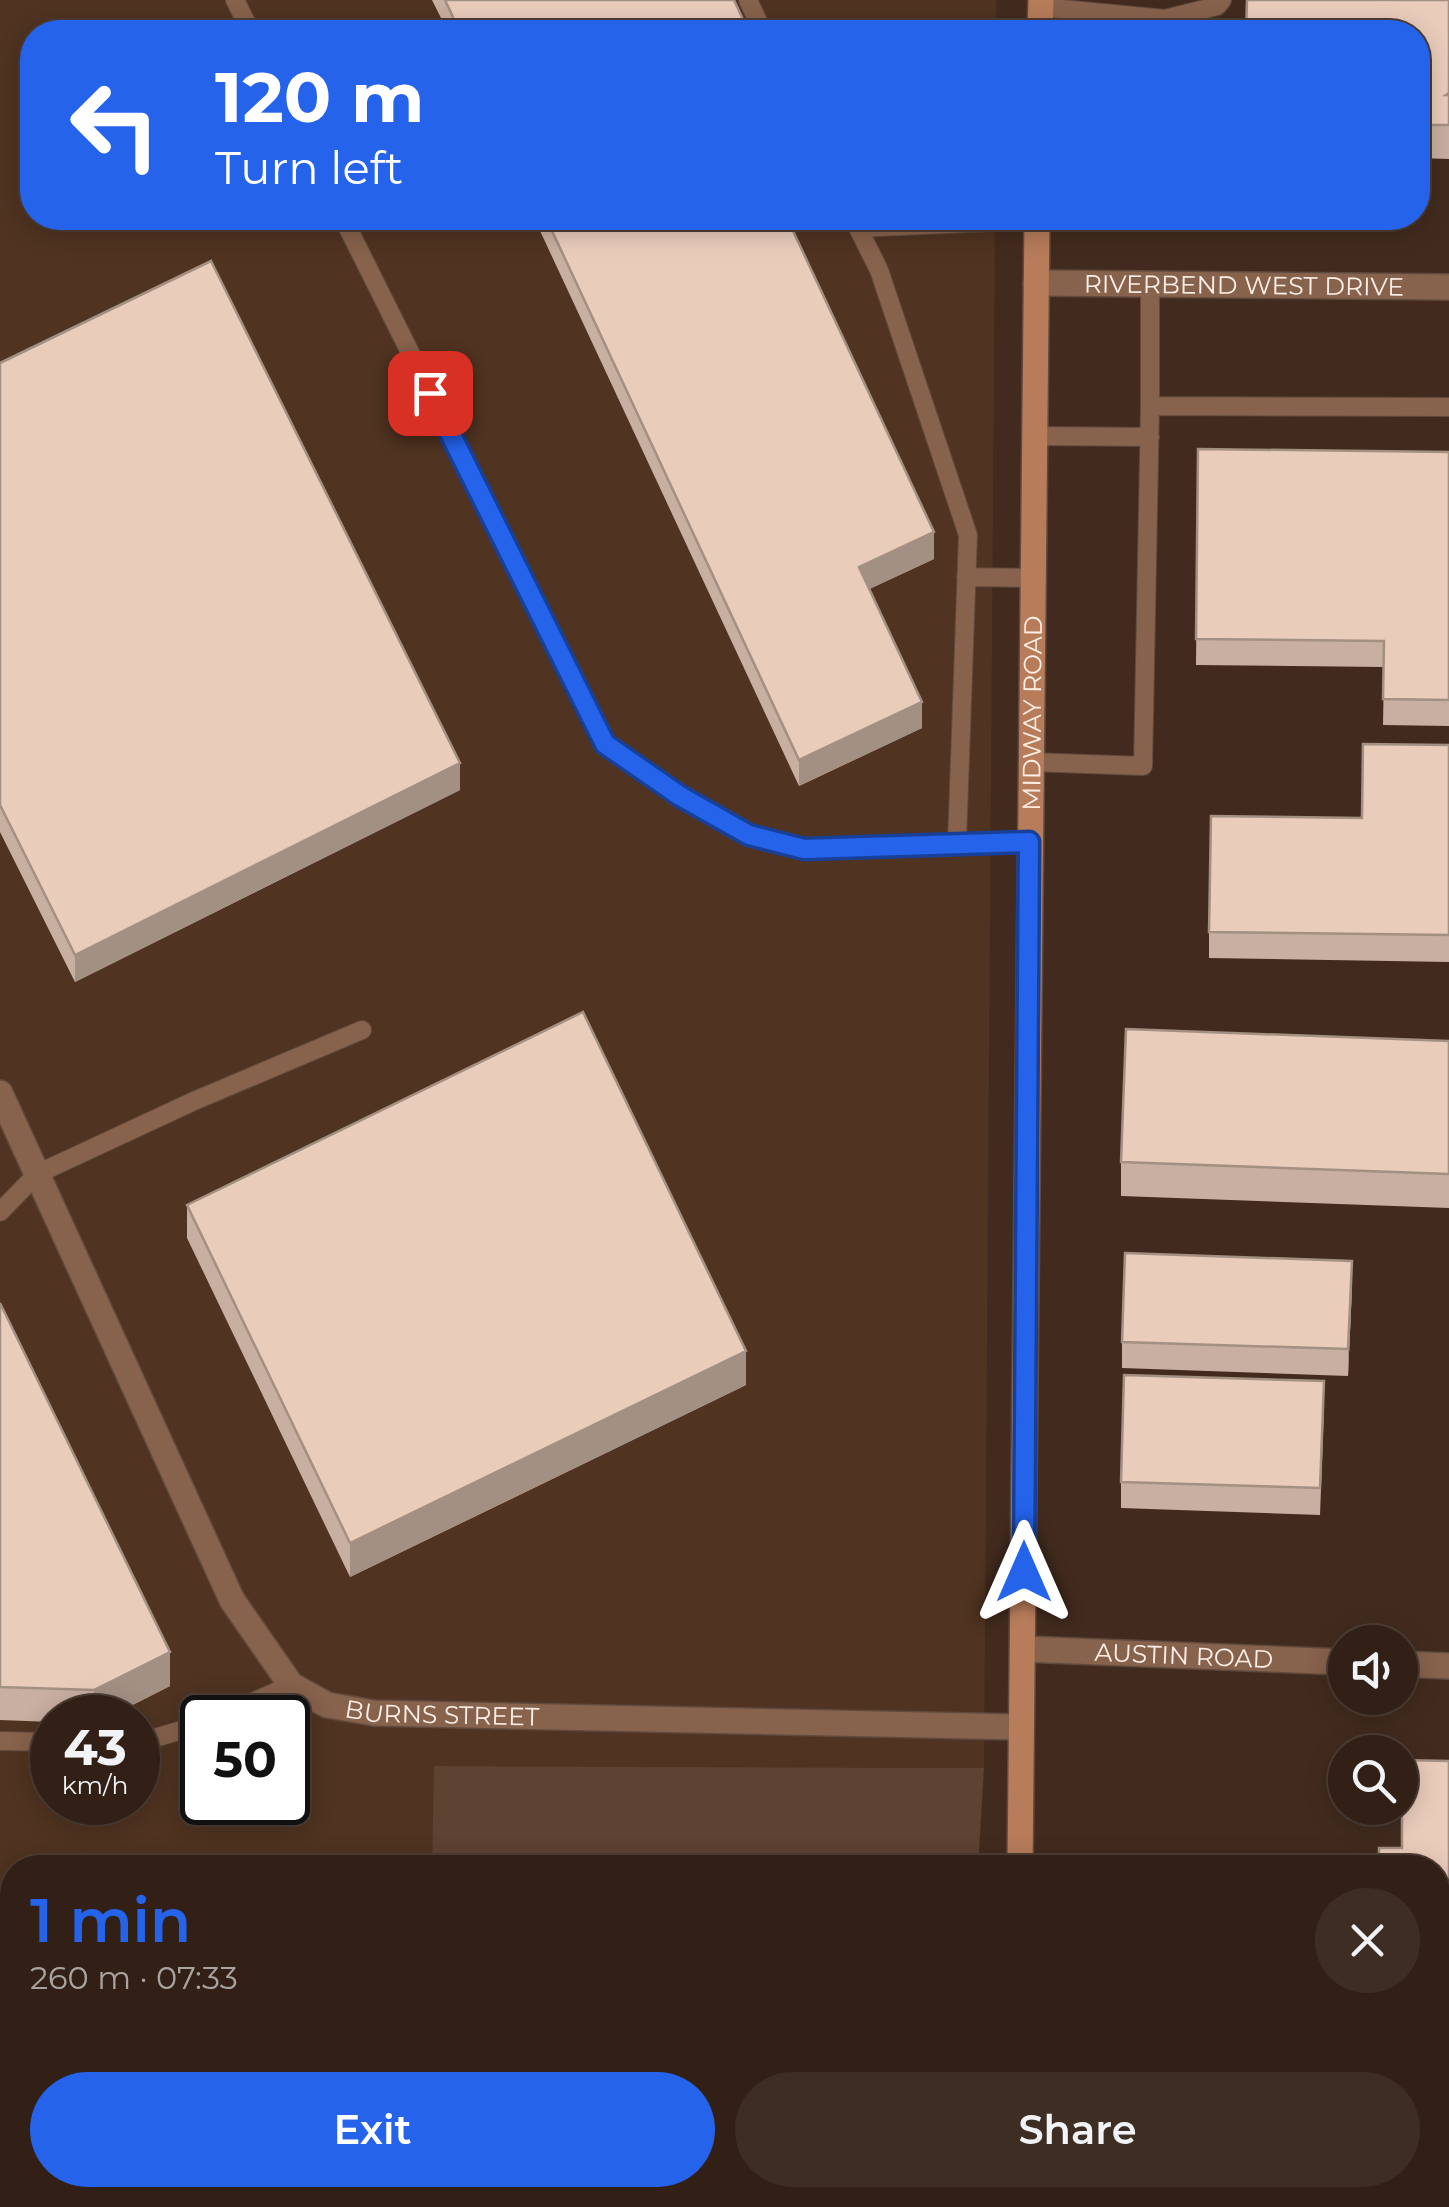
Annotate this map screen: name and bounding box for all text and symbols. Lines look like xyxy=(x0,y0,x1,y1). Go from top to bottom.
text: 120 m xyxy=(215,54,425,140)
icon: left xyxy=(50,60,180,190)
text: Turn left xyxy=(215,140,403,195)
street label: RIVERBEND WEST DRIVE xyxy=(1084,268,1404,302)
pin xyxy=(388,351,473,436)
icon: arrive xyxy=(403,366,458,421)
street label: MIDWAY ROAD xyxy=(1016,615,1048,811)
position arrow xyxy=(972,1520,1076,1624)
map controls xyxy=(1328,1625,1418,1825)
button: sound xyxy=(1328,1625,1418,1715)
street label: AUSTIN ROAD xyxy=(1094,1637,1274,1674)
street label: BURNS STREET xyxy=(343,1693,540,1732)
speed limit sign: 50 xyxy=(180,1695,310,1825)
text: 43 xyxy=(63,1717,127,1778)
button: search xyxy=(1328,1735,1418,1825)
text: km/h xyxy=(62,1770,128,1800)
text: 1 min xyxy=(30,1884,191,1957)
button: close xyxy=(1315,1888,1420,1993)
text: 260 m · 07:33 xyxy=(30,1958,238,1997)
button: Exit xyxy=(30,2072,715,2187)
button: Share xyxy=(735,2072,1420,2187)

